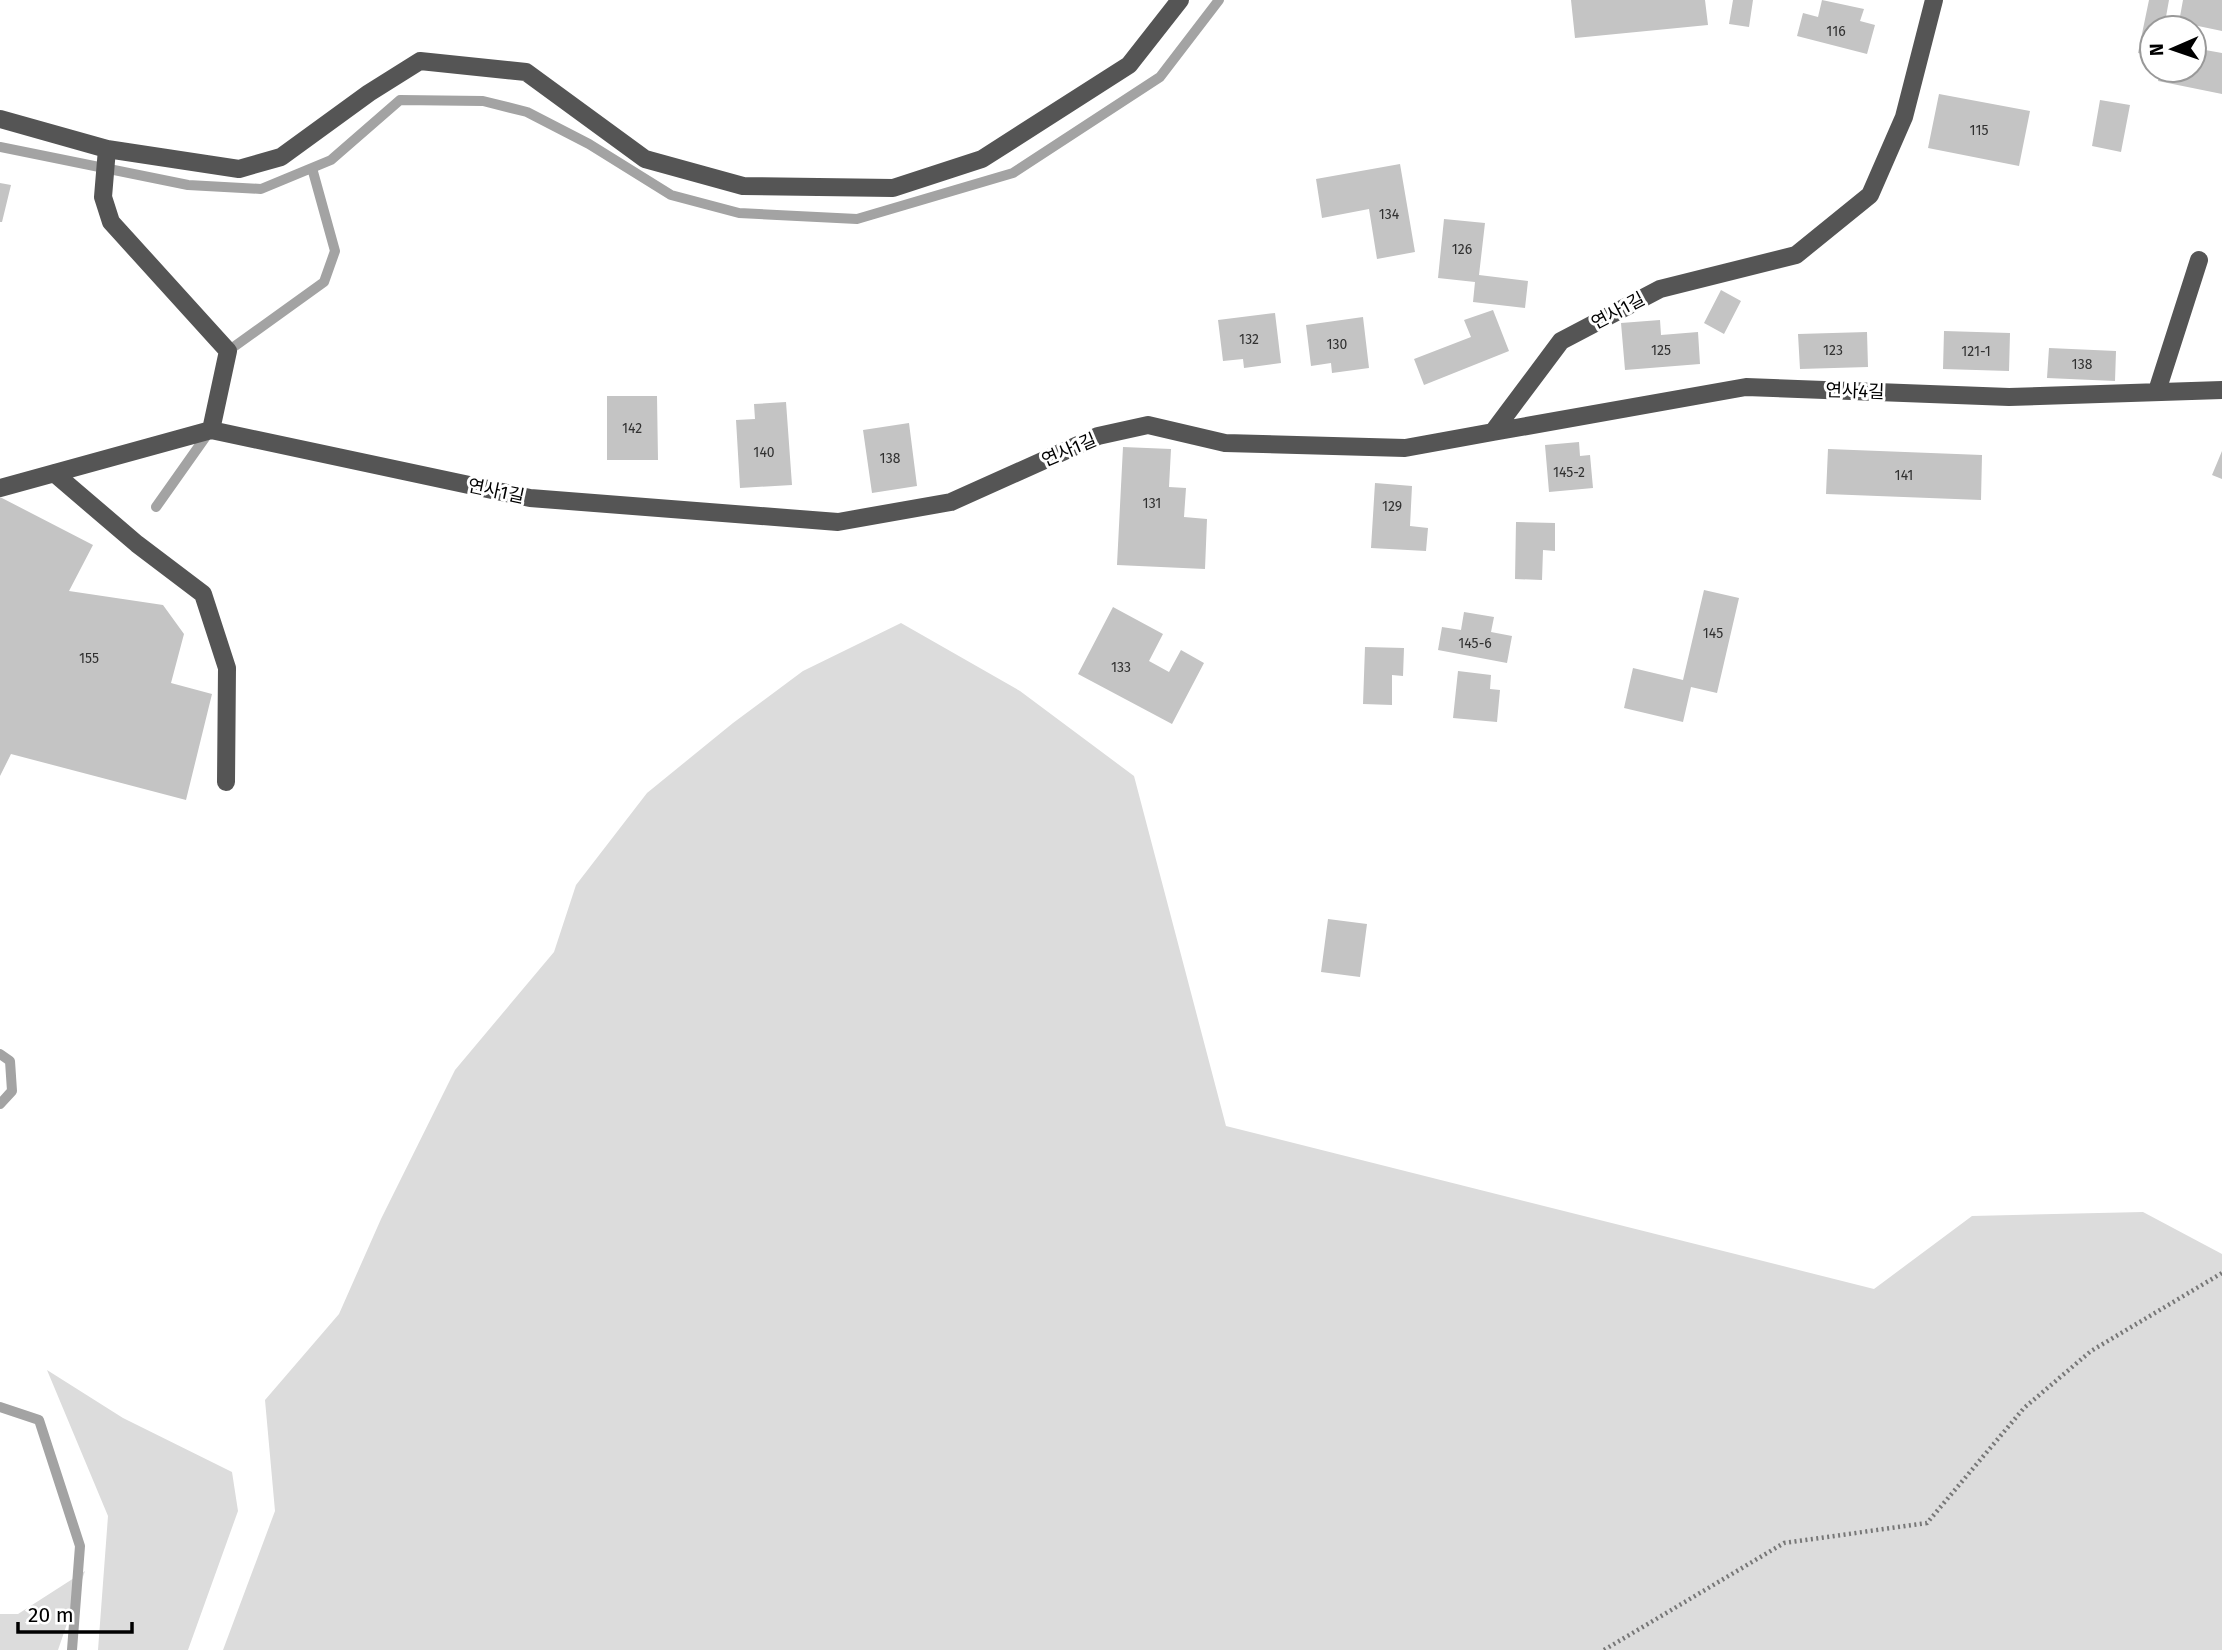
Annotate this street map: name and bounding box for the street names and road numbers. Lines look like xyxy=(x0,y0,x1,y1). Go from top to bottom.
street label: 연사1길 xyxy=(1587,288,1649,334)
street label: 연사4길 xyxy=(1825,379,1885,403)
street label: 연사1길 xyxy=(1038,429,1100,471)
street label: 연사1길 xyxy=(466,474,526,508)

